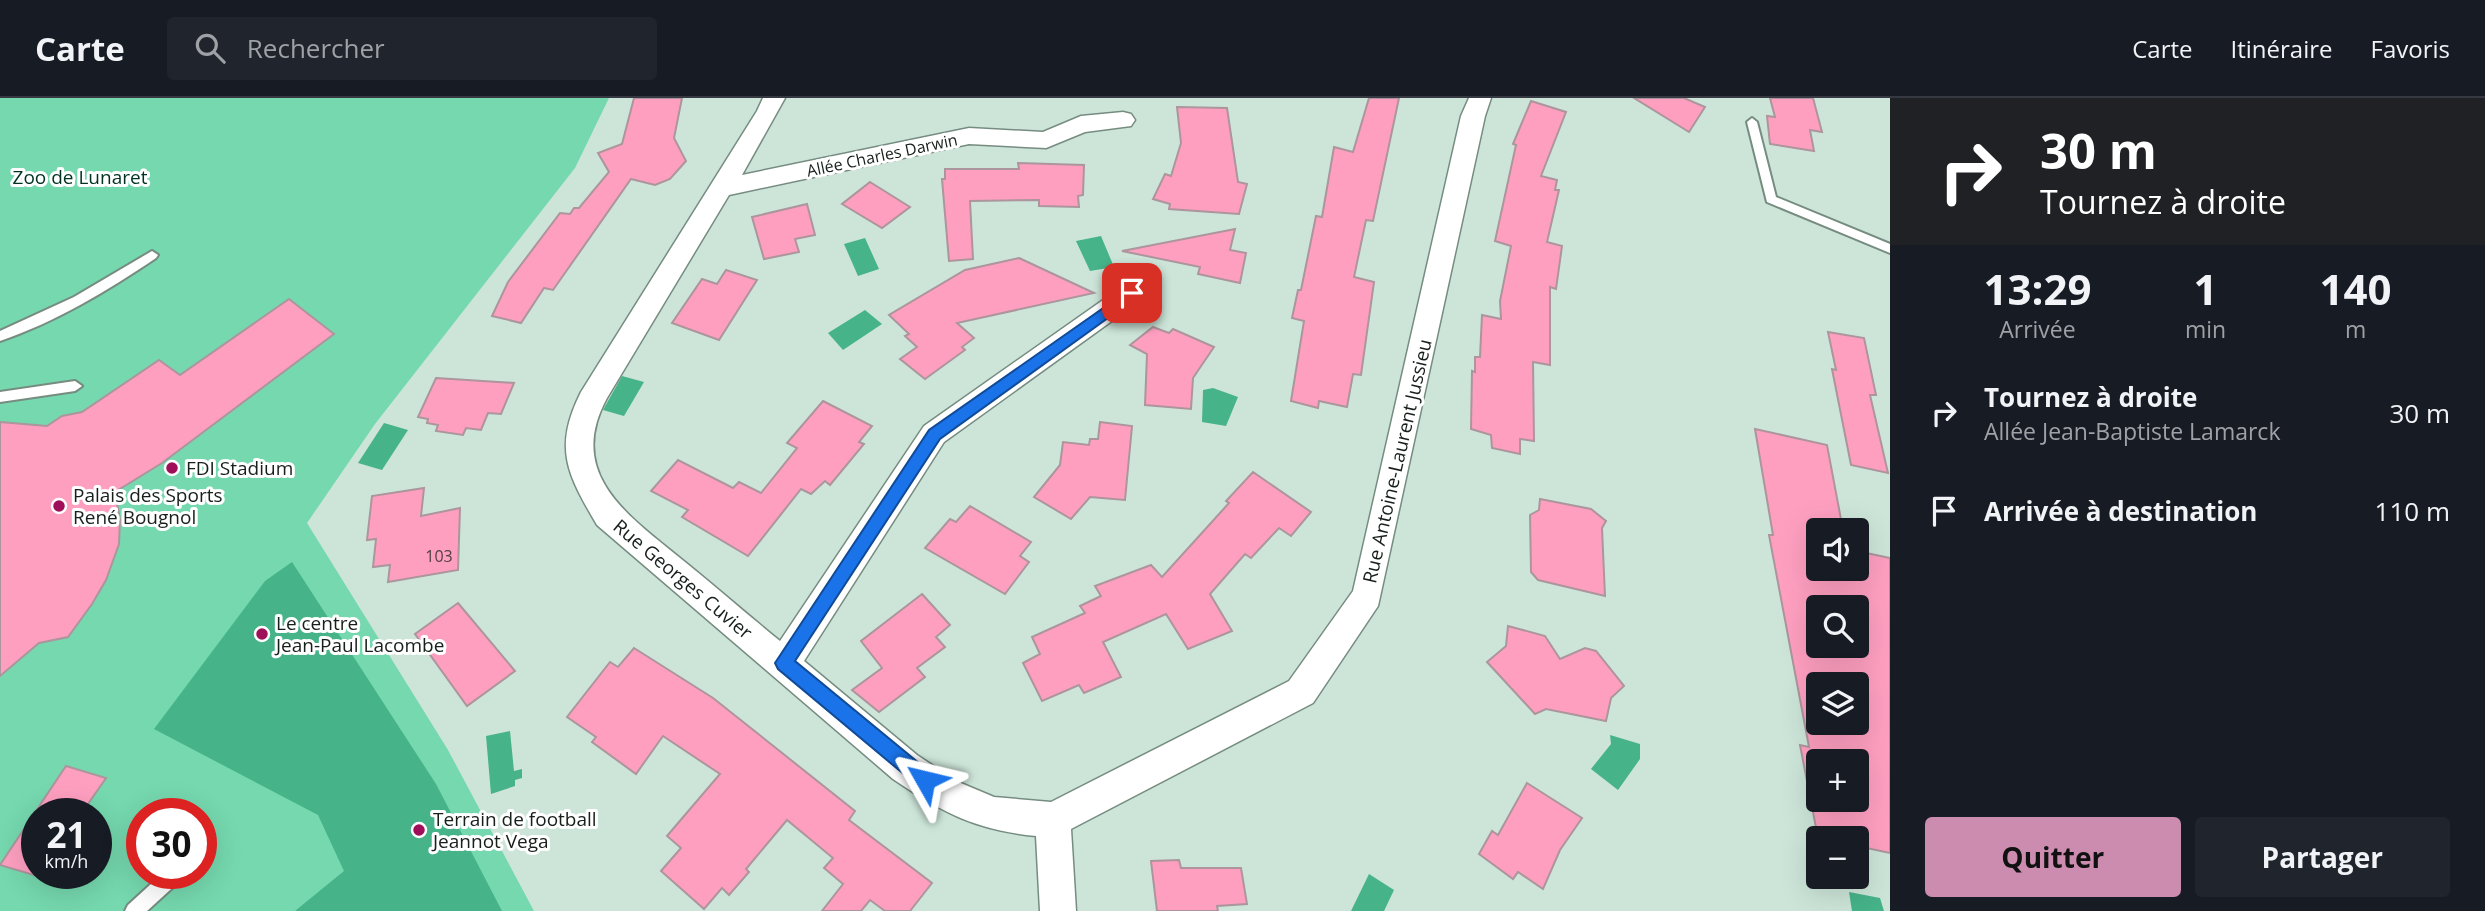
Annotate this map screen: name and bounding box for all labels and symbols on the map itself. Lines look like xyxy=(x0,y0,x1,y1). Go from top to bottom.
street label: Allée Charles Darwin xyxy=(805,128,959,182)
park label: Zoo de Lunaret xyxy=(13,164,148,190)
pin xyxy=(1102,263,1162,323)
street label: Rue Antoine-Laurent Jussieu xyxy=(1356,336,1438,586)
place label: FDI Stadium xyxy=(186,455,293,481)
marker: FDI Stadium xyxy=(164,460,180,476)
place label: Palais des Sports René Bougnol xyxy=(73,482,222,530)
marker: Palais des Sports René Bougnol xyxy=(51,498,67,514)
street label: Rue Georges Cuvier xyxy=(608,513,758,645)
house number: 103 xyxy=(425,545,453,567)
place label: Le centre Jean-Paul Lacombe xyxy=(274,610,444,658)
marker: Le centre Jean-Paul Lacombe xyxy=(254,626,270,642)
position arrow xyxy=(888,743,962,817)
speed limit sign: 30 xyxy=(126,798,217,889)
place label: Terrain de football Jeannot Vega xyxy=(431,806,597,854)
marker: Terrain de football Jeannot Vega xyxy=(411,822,427,838)

